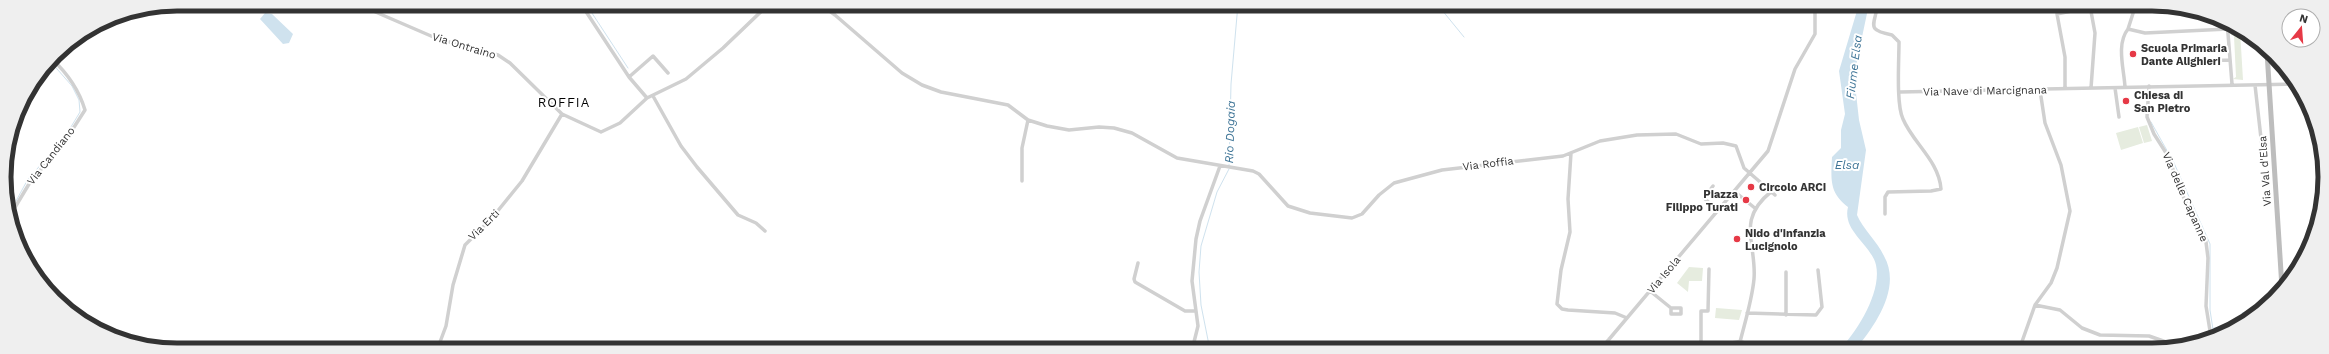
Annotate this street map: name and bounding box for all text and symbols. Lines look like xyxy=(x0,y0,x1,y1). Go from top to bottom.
north arrow xyxy=(2281,8,2321,48)
text: N xyxy=(2298,12,2310,26)
street label: Via Ontraino xyxy=(430,30,498,62)
water label: Fiume Elsa xyxy=(1843,34,1865,100)
place label: Scuola Primaria Dante Alighieri xyxy=(2141,42,2228,68)
marker: Scuola Primaria Dante Alighieri xyxy=(2128,49,2138,59)
street label: Via Nave di Marcignana xyxy=(1923,83,2047,99)
place label: Chiesa di San Pietro xyxy=(2134,89,2191,115)
district label: ROFFIA xyxy=(538,95,590,110)
marker: Chiesa di San Pietro xyxy=(2121,96,2131,106)
water label: Rio Dogaia xyxy=(1222,100,1238,164)
street label: Via Candiano xyxy=(24,124,78,188)
street label: Via Val d'Elsa xyxy=(2256,135,2274,207)
street label: Via delle Capanne xyxy=(2159,150,2211,244)
street label: Via Roffia xyxy=(1462,154,1514,174)
water label: Elsa xyxy=(1835,158,1860,172)
place label: Circolo ARCI xyxy=(1759,181,1826,194)
marker: Circolo ARCI xyxy=(1746,182,1756,192)
place label: Piazza Filippo Turati xyxy=(1666,188,1739,214)
marker: Piazza Filippo Turati xyxy=(1741,195,1751,205)
street label: Via Erti xyxy=(466,207,502,243)
place label: Nido d'infanzia Lucignolo xyxy=(1745,227,1826,253)
marker: Nido d'infanzia Lucignolo xyxy=(1732,234,1742,244)
street label: Via Isola xyxy=(1645,254,1683,296)

